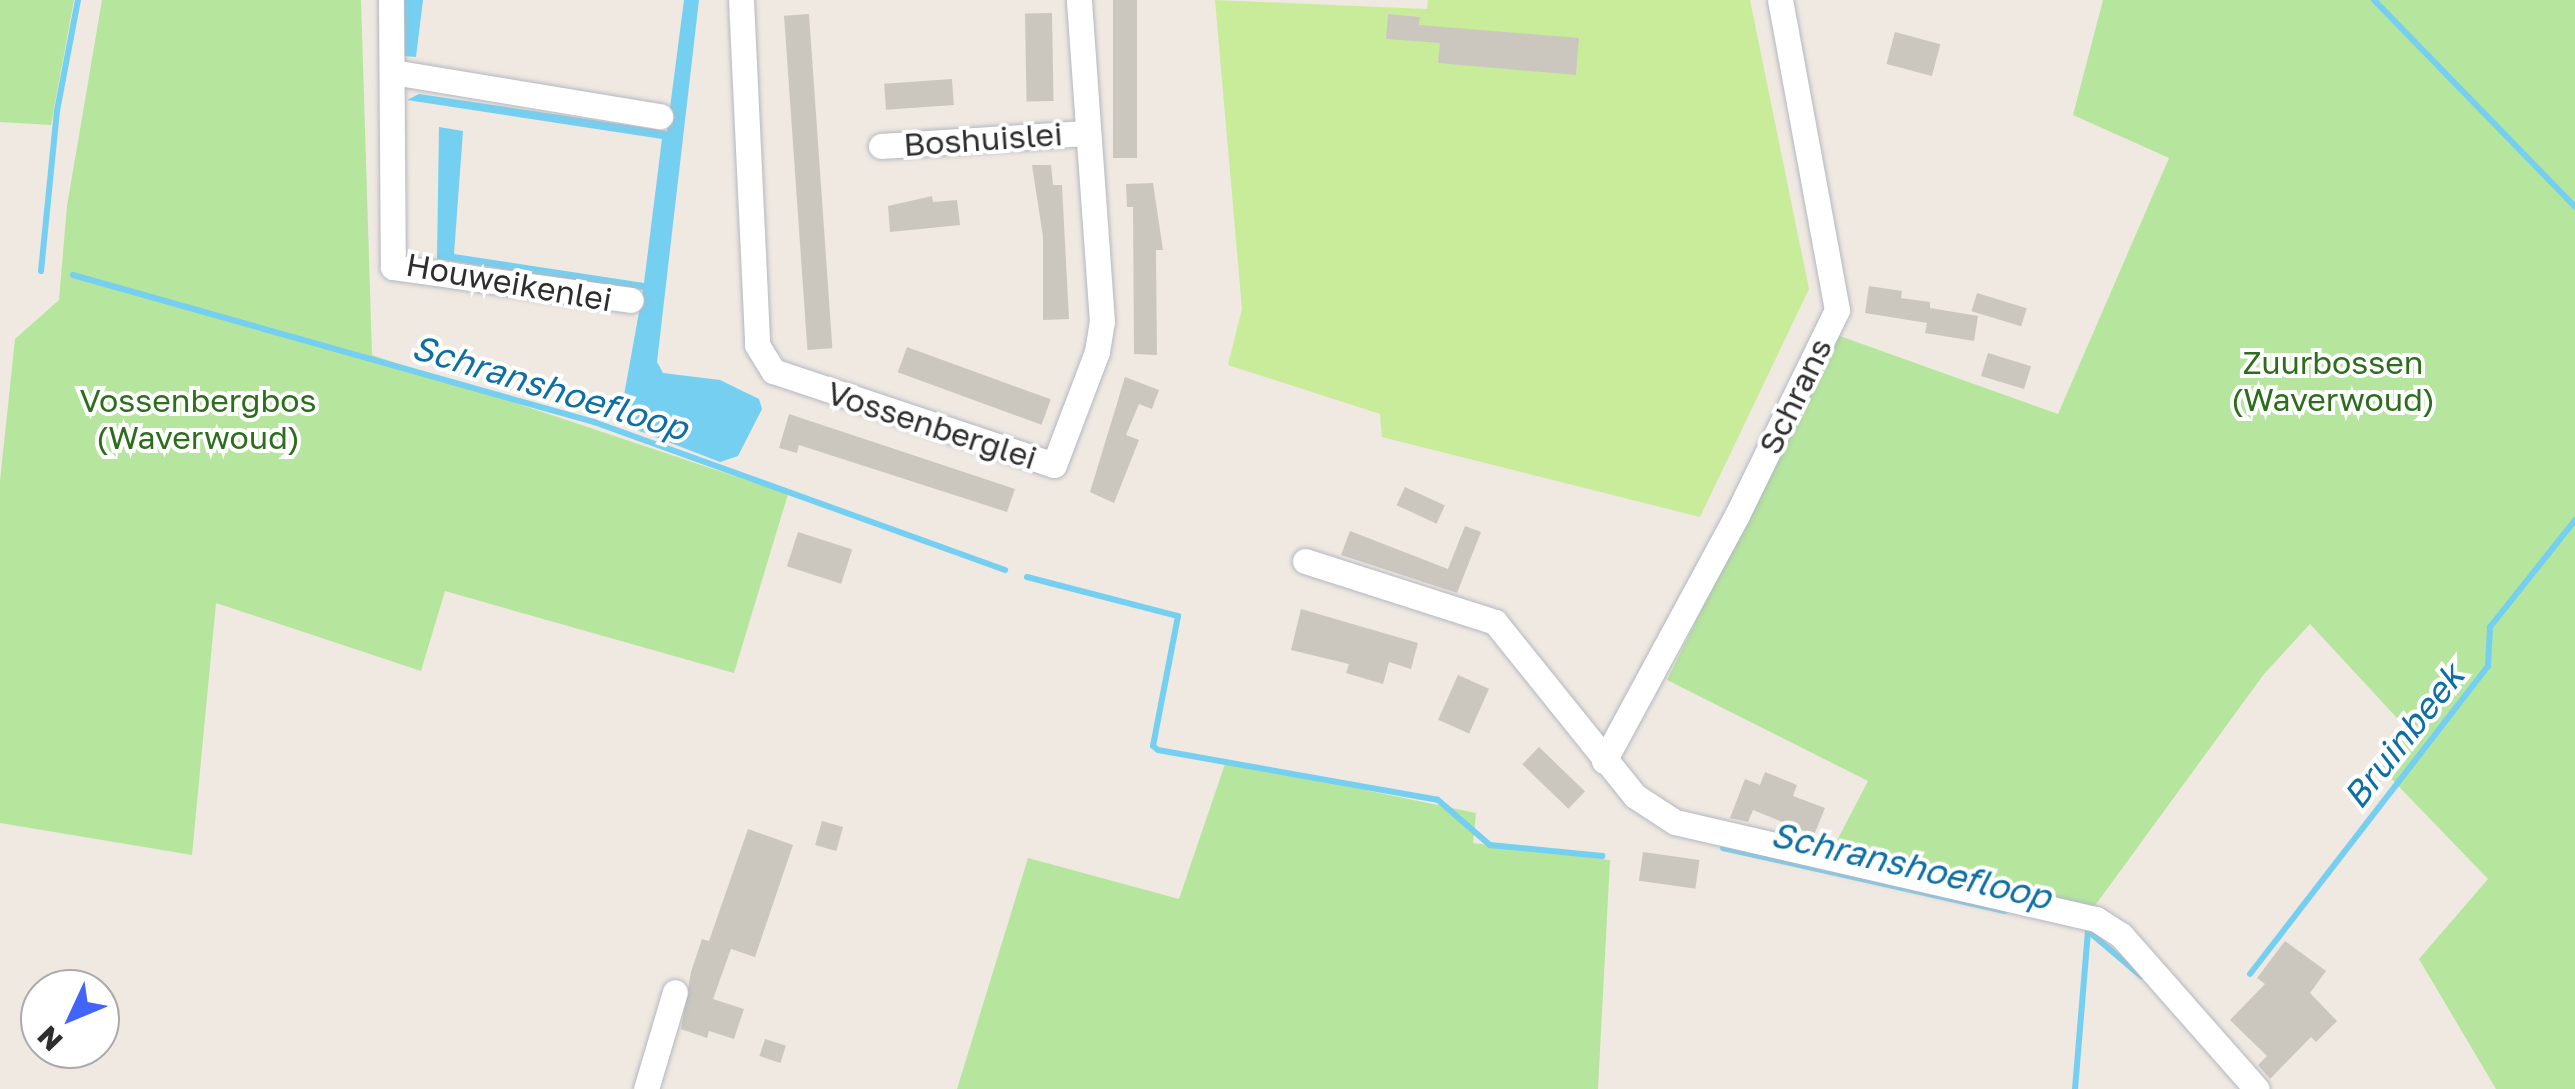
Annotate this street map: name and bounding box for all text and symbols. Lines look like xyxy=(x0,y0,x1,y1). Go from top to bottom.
street label: Boshuislei xyxy=(902,114,1064,164)
street label: Houweikenlei xyxy=(403,245,615,319)
water label: Schranshoefloop xyxy=(407,325,693,449)
street label: Schrans xyxy=(1750,332,1840,460)
park label: Zuurbossen (Waverwoud) xyxy=(2231,344,2435,419)
street label: Vossenberglei xyxy=(822,373,1042,477)
park label: Vossenbergbos (Waverwoud) xyxy=(80,382,316,457)
water label: Bruinbeek xyxy=(2334,656,2472,816)
water label: Schranshoefloop xyxy=(1767,812,2055,918)
north arrow xyxy=(20,969,120,1069)
text: N xyxy=(30,1020,69,1058)

